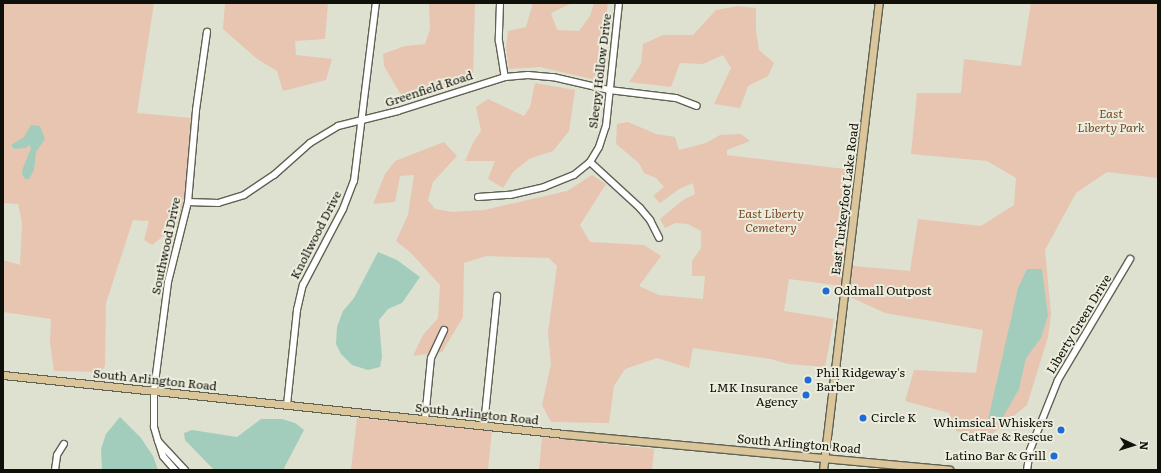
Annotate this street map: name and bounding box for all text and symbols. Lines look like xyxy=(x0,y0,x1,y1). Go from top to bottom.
street label: Sleepy Hollow Drive xyxy=(586,13,614,129)
street label: Greenfield Road xyxy=(383,68,475,110)
park label: East Liberty Park xyxy=(1077,107,1145,135)
street label: East Turkeyfoot Lake Road xyxy=(829,122,861,276)
street label: Knollwood Drive xyxy=(288,188,344,282)
street label: Southwood Drive xyxy=(149,196,183,296)
park label: East Liberty Cemetery xyxy=(738,207,804,235)
street label: Liberty Green Drive xyxy=(1044,272,1114,376)
place label: Oddmall Outpost xyxy=(834,284,932,298)
marker: Oddmall Outpost xyxy=(821,286,831,296)
street label: South Arlington Road xyxy=(92,366,218,394)
place label: Phil Ridgeway's Barber xyxy=(816,366,905,394)
marker: Phil Ridgeway's Barber xyxy=(803,375,813,385)
place label: LMK Insurance Agency xyxy=(709,381,798,409)
marker: LMK Insurance Agency xyxy=(801,390,811,400)
street label: South Arlington Road xyxy=(414,400,540,428)
place label: Circle K xyxy=(871,411,916,425)
marker: Circle K xyxy=(858,413,868,423)
place label: Whimsical Whiskers CatFae & Rescue xyxy=(933,416,1053,444)
marker: Whimsical Whiskers CatFae & Rescue xyxy=(1056,425,1066,435)
north arrow xyxy=(1113,425,1153,465)
street label: South Arlington Road xyxy=(736,431,862,457)
text: N xyxy=(1137,441,1153,451)
place label: Latino Bar & Grill xyxy=(945,449,1046,463)
marker: Latino Bar & Grill xyxy=(1049,451,1059,461)

